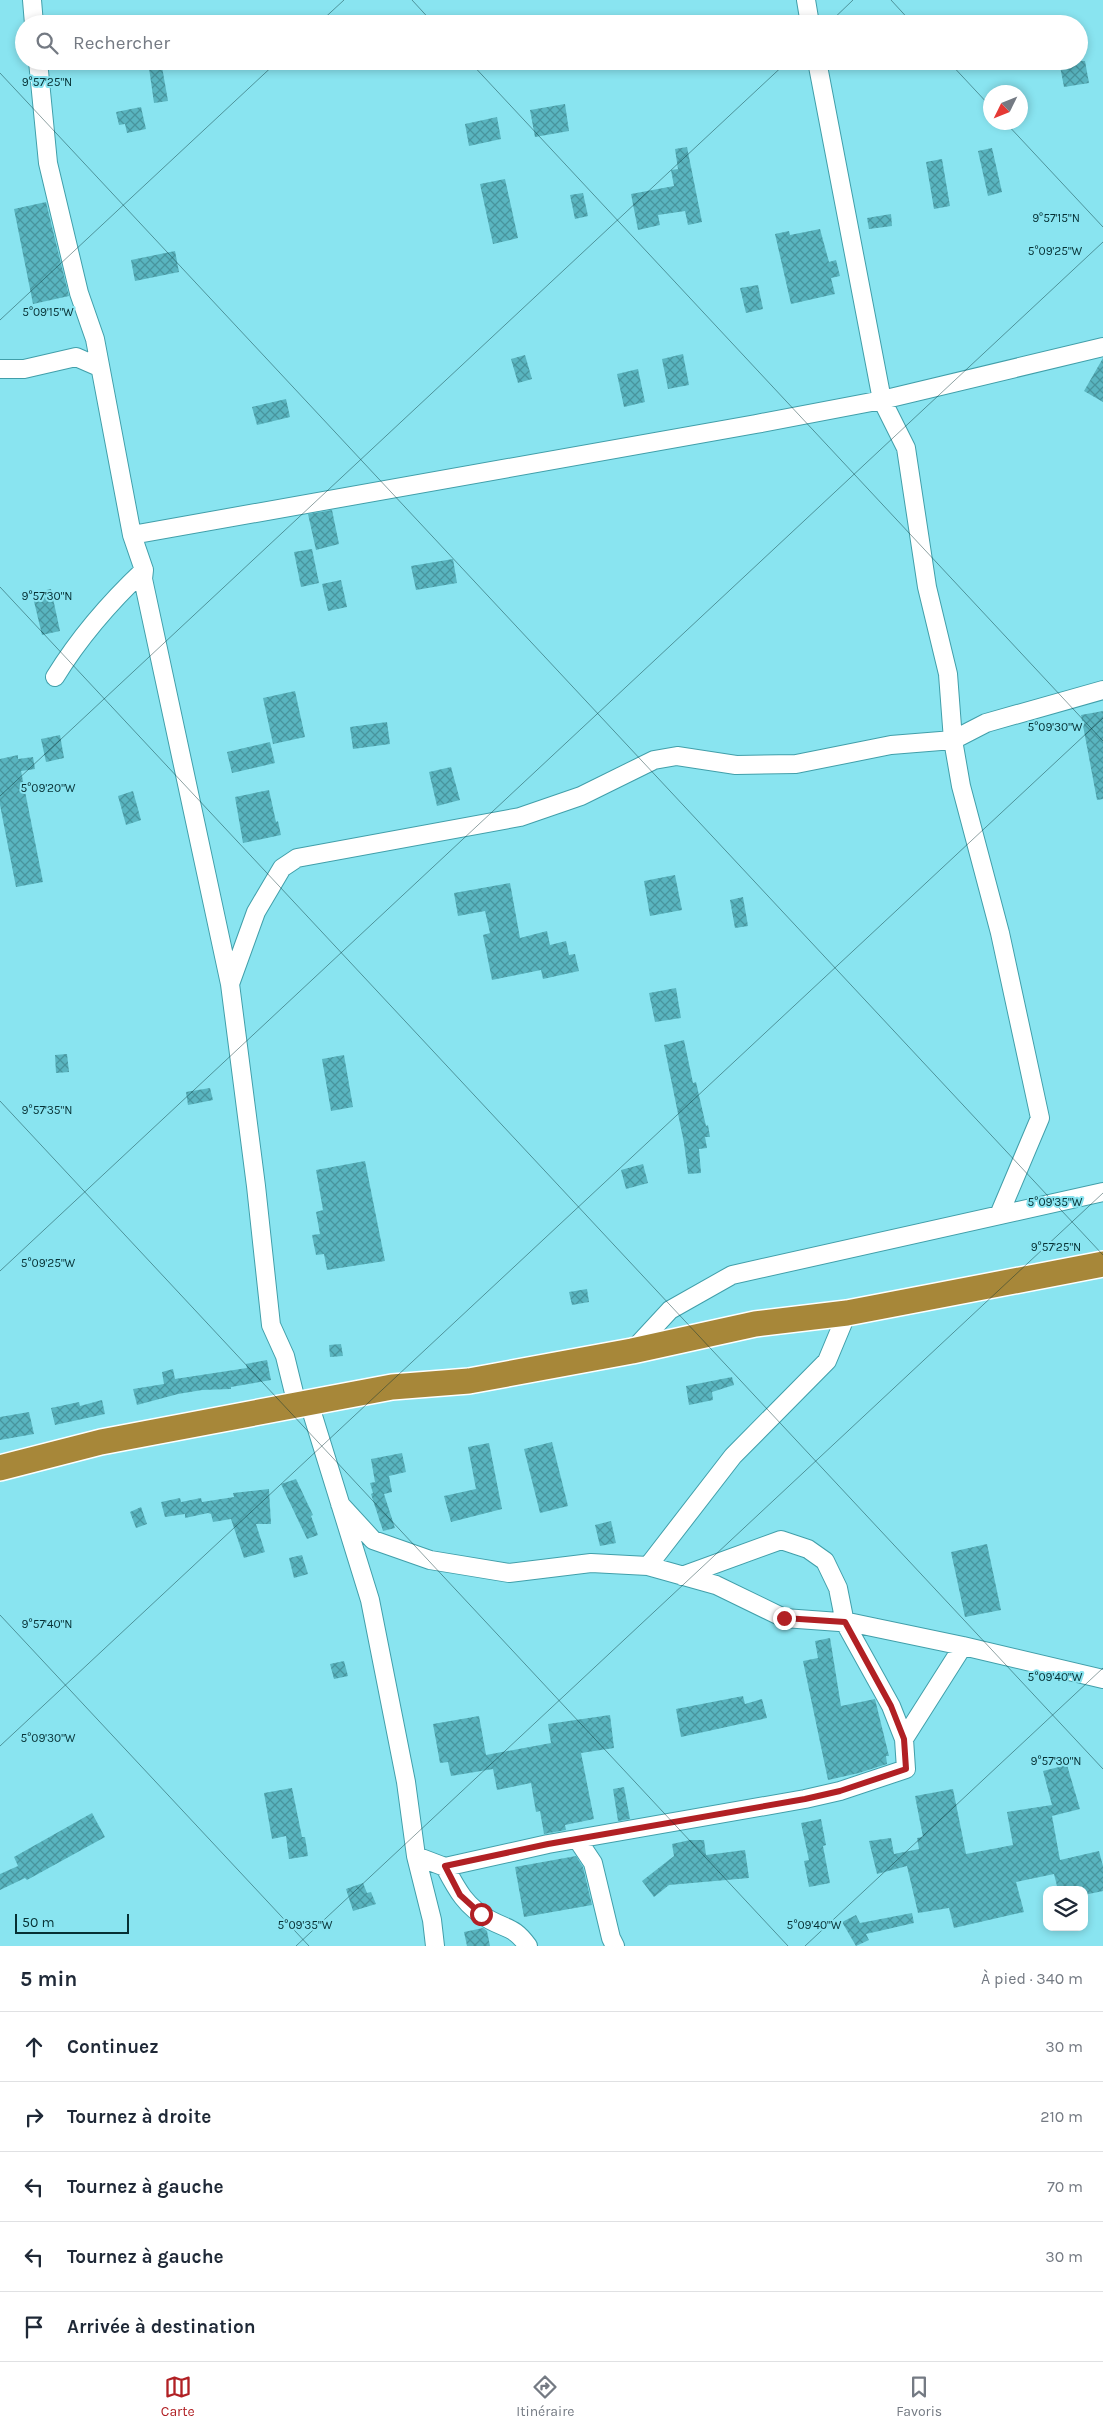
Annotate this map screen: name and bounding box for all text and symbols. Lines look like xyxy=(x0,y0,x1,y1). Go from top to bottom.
search box xyxy=(15,15,1088,70)
icon: search xyxy=(33,29,61,57)
text: Rechercher xyxy=(73,32,170,54)
text: 9°57'25"N xyxy=(22,75,72,89)
north arrow xyxy=(983,85,1028,130)
text: 9°57'15"N xyxy=(1032,211,1080,225)
text: 5°09'25"W xyxy=(1028,244,1083,258)
text: 5°09'15"W xyxy=(22,305,74,319)
text: 9°57'30"N xyxy=(21,589,73,603)
text: 5°09'30"W xyxy=(1027,720,1083,734)
text: 5°09'20"W xyxy=(20,781,76,795)
text: 9°57'35"N xyxy=(22,1103,72,1117)
text: 5°09'35"W xyxy=(1028,1195,1083,1209)
text: 9°57'25"N xyxy=(1031,1240,1081,1254)
text: 5°09'25"W xyxy=(21,1256,76,1270)
route end xyxy=(773,1607,796,1630)
text: 9°57'40"N xyxy=(22,1617,72,1631)
text: 5°09'40"W xyxy=(1028,1670,1083,1684)
text: 5°09'30"W xyxy=(20,1731,76,1745)
text: 9°57'30"N xyxy=(1030,1754,1082,1768)
map controls xyxy=(1043,1886,1088,1931)
button: layers xyxy=(1043,1886,1088,1931)
route start xyxy=(470,1903,493,1926)
scale bar xyxy=(15,1911,129,1934)
text: 50 m xyxy=(22,1914,55,1931)
text: 5°09'35"W xyxy=(278,1918,333,1932)
text: 5°09'40"W xyxy=(787,1918,842,1932)
text: 5 min xyxy=(20,1967,77,1991)
text: À pied · 340 m xyxy=(981,1969,1083,1988)
icon: ahead xyxy=(20,2033,48,2061)
text: Continuez xyxy=(67,2036,159,2058)
text: 30 m xyxy=(1045,2037,1083,2056)
icon: right xyxy=(20,2103,48,2131)
text: Tournez à droite xyxy=(67,2106,211,2128)
text: 210 m xyxy=(1040,2107,1083,2126)
icon: left xyxy=(20,2173,48,2201)
text: Tournez à gauche xyxy=(67,2176,224,2198)
text: 70 m xyxy=(1047,2177,1083,2196)
icon: left xyxy=(20,2243,48,2271)
text: Tournez à gauche xyxy=(67,2246,224,2268)
text: 30 m xyxy=(1045,2247,1083,2266)
icon: arrive xyxy=(20,2313,48,2341)
text: Arrivée à destination xyxy=(67,2316,256,2338)
tab: Carte xyxy=(161,2373,195,2420)
tab: Itinéraire xyxy=(516,2373,575,2420)
tab: Favoris xyxy=(896,2373,942,2420)

